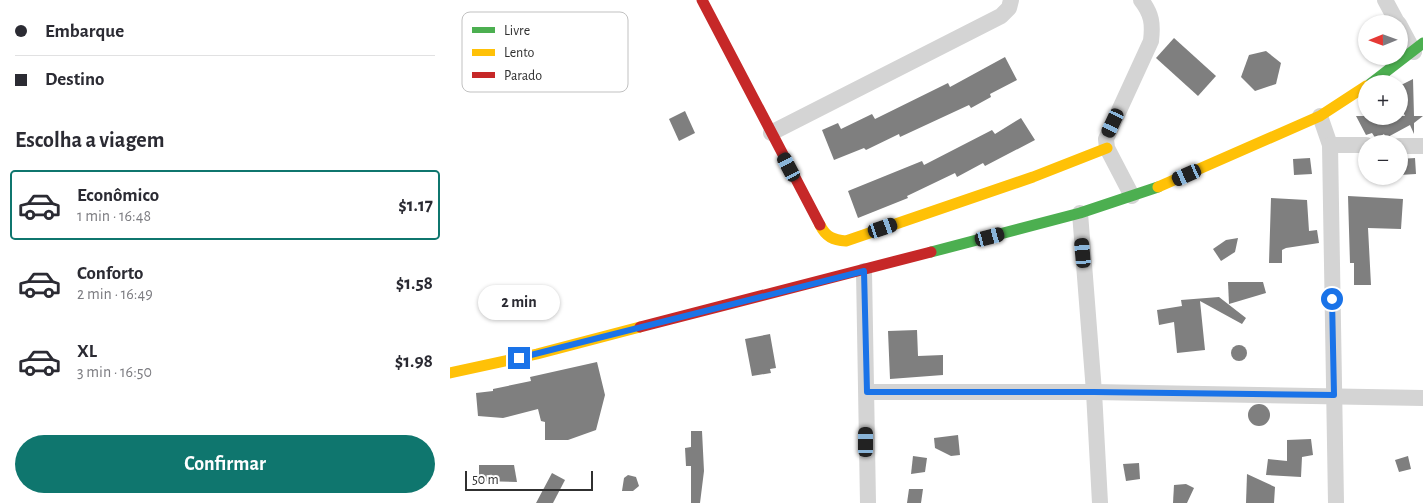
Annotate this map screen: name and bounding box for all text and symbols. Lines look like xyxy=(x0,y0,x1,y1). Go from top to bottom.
legend xyxy=(462,12,628,92)
north arrow xyxy=(1358,15,1408,65)
map controls xyxy=(1358,15,1408,185)
text: Embarque xyxy=(45,22,124,41)
text: Livre xyxy=(504,24,530,38)
text: Lento xyxy=(504,46,535,60)
text: Parado xyxy=(504,69,542,83)
text: Destino xyxy=(45,70,104,89)
button: + xyxy=(1358,75,1408,125)
car xyxy=(1099,106,1126,140)
text: Escolha a viagem xyxy=(15,129,164,151)
button: − xyxy=(1358,135,1408,185)
car xyxy=(775,150,802,184)
car xyxy=(1170,162,1203,188)
icon: car xyxy=(17,183,62,228)
text: Econômico xyxy=(77,186,159,205)
text: $1.17 xyxy=(398,196,433,215)
text: 1 min · 16:48 xyxy=(77,208,151,224)
car xyxy=(866,216,899,240)
car xyxy=(973,226,1006,248)
car xyxy=(1074,237,1091,269)
icon: car xyxy=(17,261,62,306)
text: Conforto xyxy=(77,264,143,283)
text: $1.58 xyxy=(396,274,433,293)
text: 2 min · 16:49 xyxy=(77,286,153,302)
callout: 2 min xyxy=(478,286,560,320)
route start xyxy=(1321,288,1343,310)
text: 2 min xyxy=(501,294,537,310)
icon: car xyxy=(17,339,62,384)
text: XL xyxy=(77,342,97,361)
route end xyxy=(508,347,530,369)
text: $1.98 xyxy=(395,352,433,371)
text: 3 min · 16:50 xyxy=(77,364,152,380)
car xyxy=(858,427,873,457)
button: Confirmar xyxy=(15,435,435,493)
scale bar xyxy=(465,468,592,491)
text: 50 m xyxy=(472,473,499,487)

